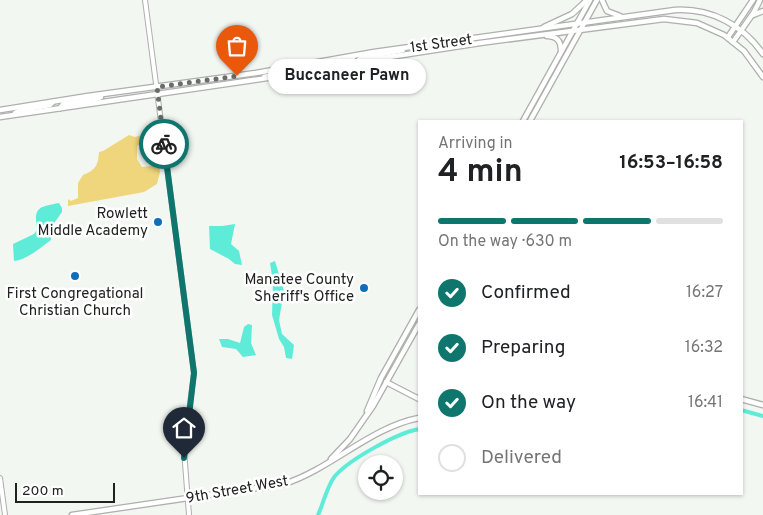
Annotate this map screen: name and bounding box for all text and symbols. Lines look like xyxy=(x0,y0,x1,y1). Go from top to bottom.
pin xyxy=(216,25,258,76)
street label: 1st Street xyxy=(409,31,474,58)
icon: bag xyxy=(223,32,251,60)
callout: Buccaneer Pawn xyxy=(267,58,424,94)
text: Buccaneer Pawn xyxy=(284,66,410,86)
courier xyxy=(139,119,189,169)
icon: bike xyxy=(150,130,178,158)
text: Arriving in xyxy=(438,134,513,154)
text: 16:53–16:58 xyxy=(619,151,723,175)
text: 4 min xyxy=(438,153,523,193)
place label: Rowlett Middle Academy xyxy=(38,205,148,241)
marker: Rowlett Middle Academy xyxy=(152,216,164,228)
text: On the way · 630 m xyxy=(438,232,572,252)
marker: First Congregational Christian Church xyxy=(69,270,81,282)
place label: Manatee County Sheriff's Office xyxy=(244,271,354,307)
icon: check xyxy=(438,279,466,307)
text: Confirmed xyxy=(481,281,571,305)
marker: Manatee County Sheriff's Office xyxy=(358,282,370,294)
text: 16:27 xyxy=(686,283,723,303)
place label: First Congregational Christian Church xyxy=(6,285,144,321)
icon: check xyxy=(438,334,466,362)
text: Preparing xyxy=(481,336,565,360)
text: 16:32 xyxy=(685,338,723,358)
icon: check xyxy=(438,389,466,417)
text: On the way xyxy=(481,391,576,415)
text: 16:41 xyxy=(688,393,723,413)
pin xyxy=(163,407,205,458)
icon: home xyxy=(170,414,198,442)
text: Delivered xyxy=(481,446,562,470)
map controls xyxy=(358,455,403,500)
button: locate xyxy=(358,455,403,500)
street label: 9th Street West xyxy=(185,472,290,509)
scale bar xyxy=(15,480,115,503)
text: 200 m xyxy=(22,483,64,500)

